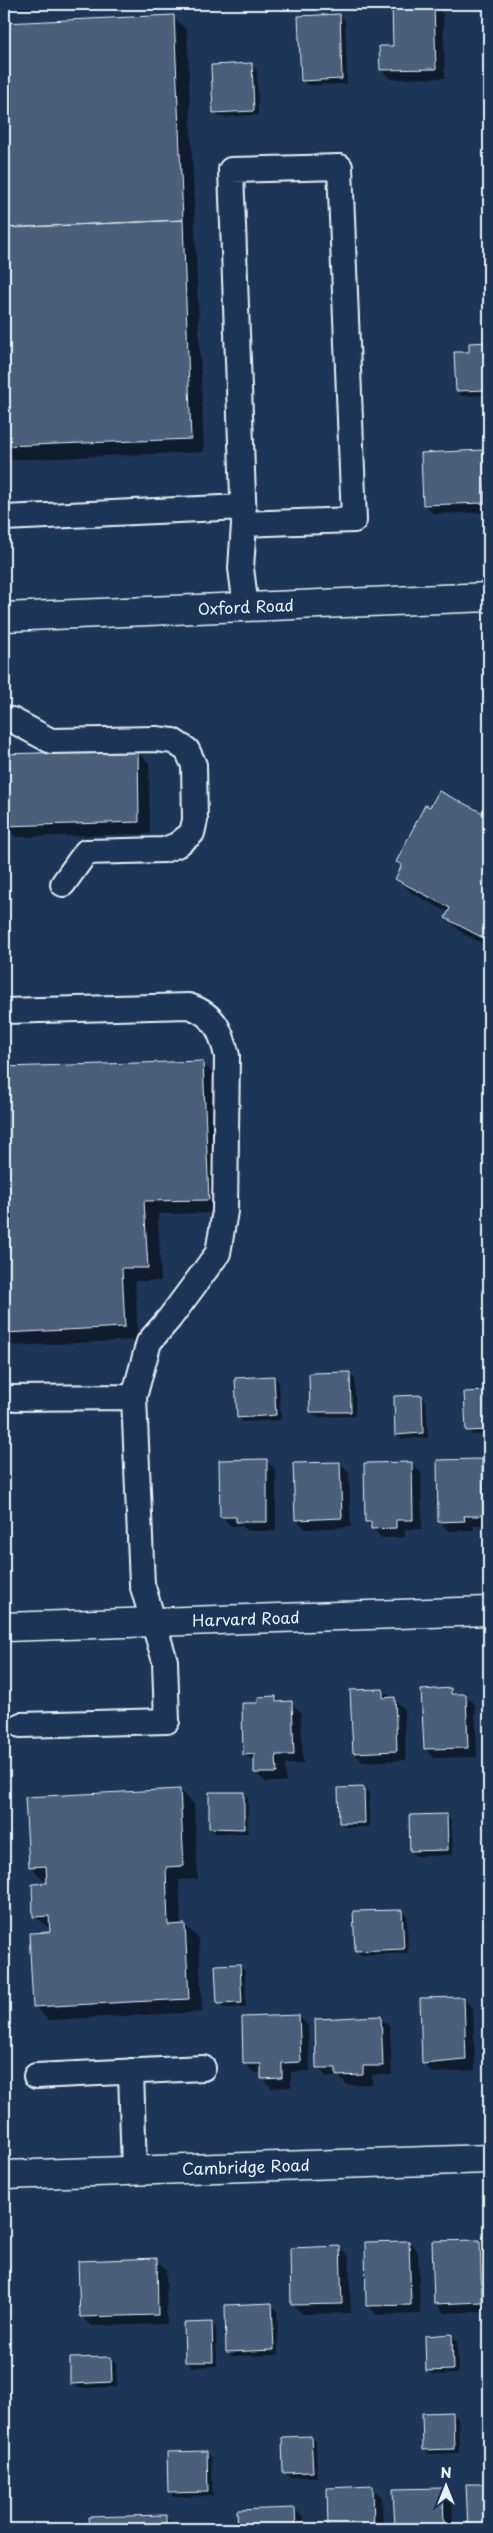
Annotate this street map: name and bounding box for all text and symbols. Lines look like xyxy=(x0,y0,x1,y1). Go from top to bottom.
street label: Oxford Road xyxy=(197,592,294,620)
street label: Harvard Road xyxy=(192,1604,300,1632)
street label: Cambridge Road xyxy=(182,2152,310,2180)
north arrow xyxy=(420,2460,470,2510)
text: N xyxy=(440,2462,452,2483)

